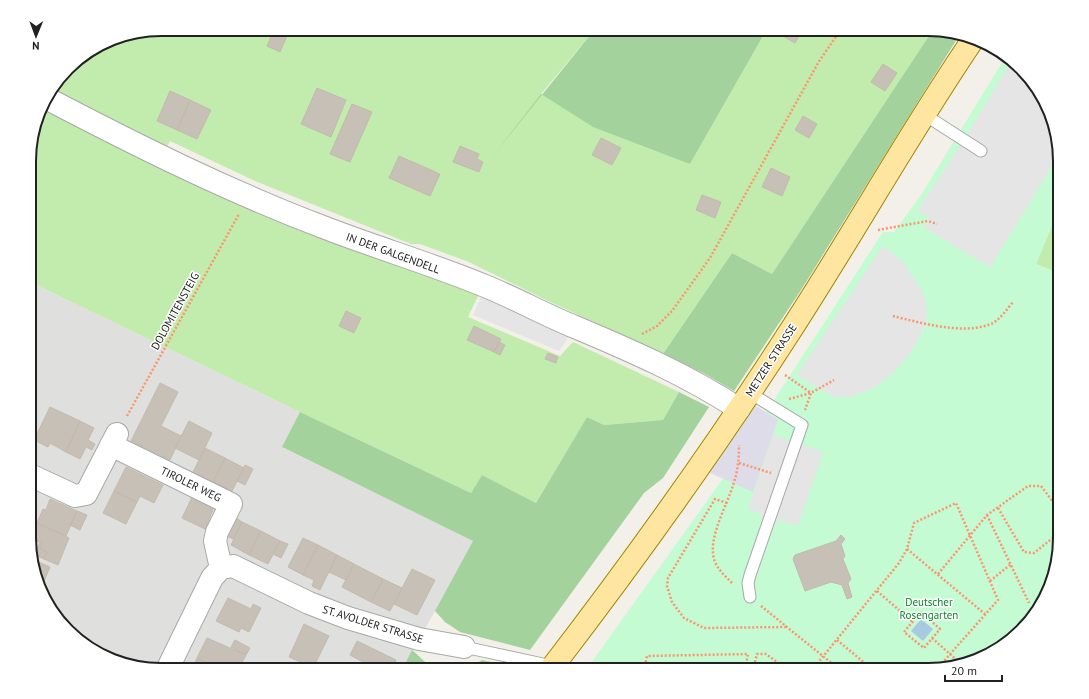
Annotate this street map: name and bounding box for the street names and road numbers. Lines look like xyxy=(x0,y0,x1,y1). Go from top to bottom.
street label: IN DER GALGENDELL xyxy=(344,230,442,277)
street label: DOLOMITENSTEIG xyxy=(148,270,202,352)
street label: METZER STRASSE xyxy=(742,321,800,399)
street label: TIROLER WEG xyxy=(159,463,224,505)
street label: ST. AVOLDER STRASSE xyxy=(321,602,425,646)

